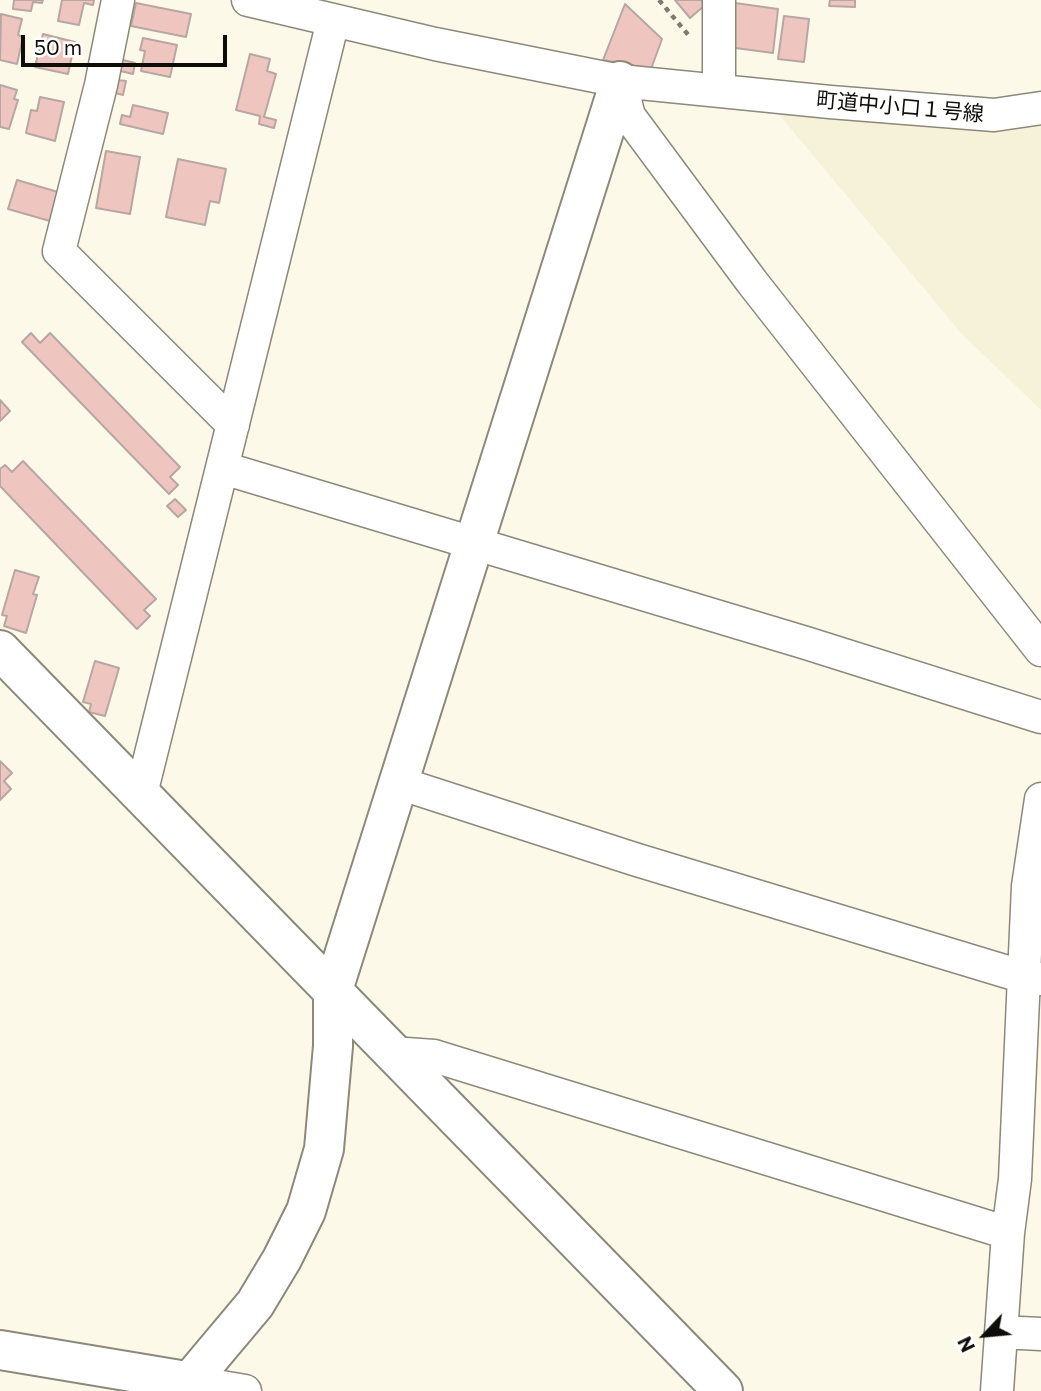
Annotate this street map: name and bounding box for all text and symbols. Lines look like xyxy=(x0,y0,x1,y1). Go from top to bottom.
scale bar xyxy=(24,21,231,65)
text: 50 m xyxy=(34,34,82,59)
street label: 町道中小口１号線 xyxy=(815,87,985,127)
north arrow xyxy=(950,1300,1020,1370)
text: N xyxy=(952,1333,979,1356)

